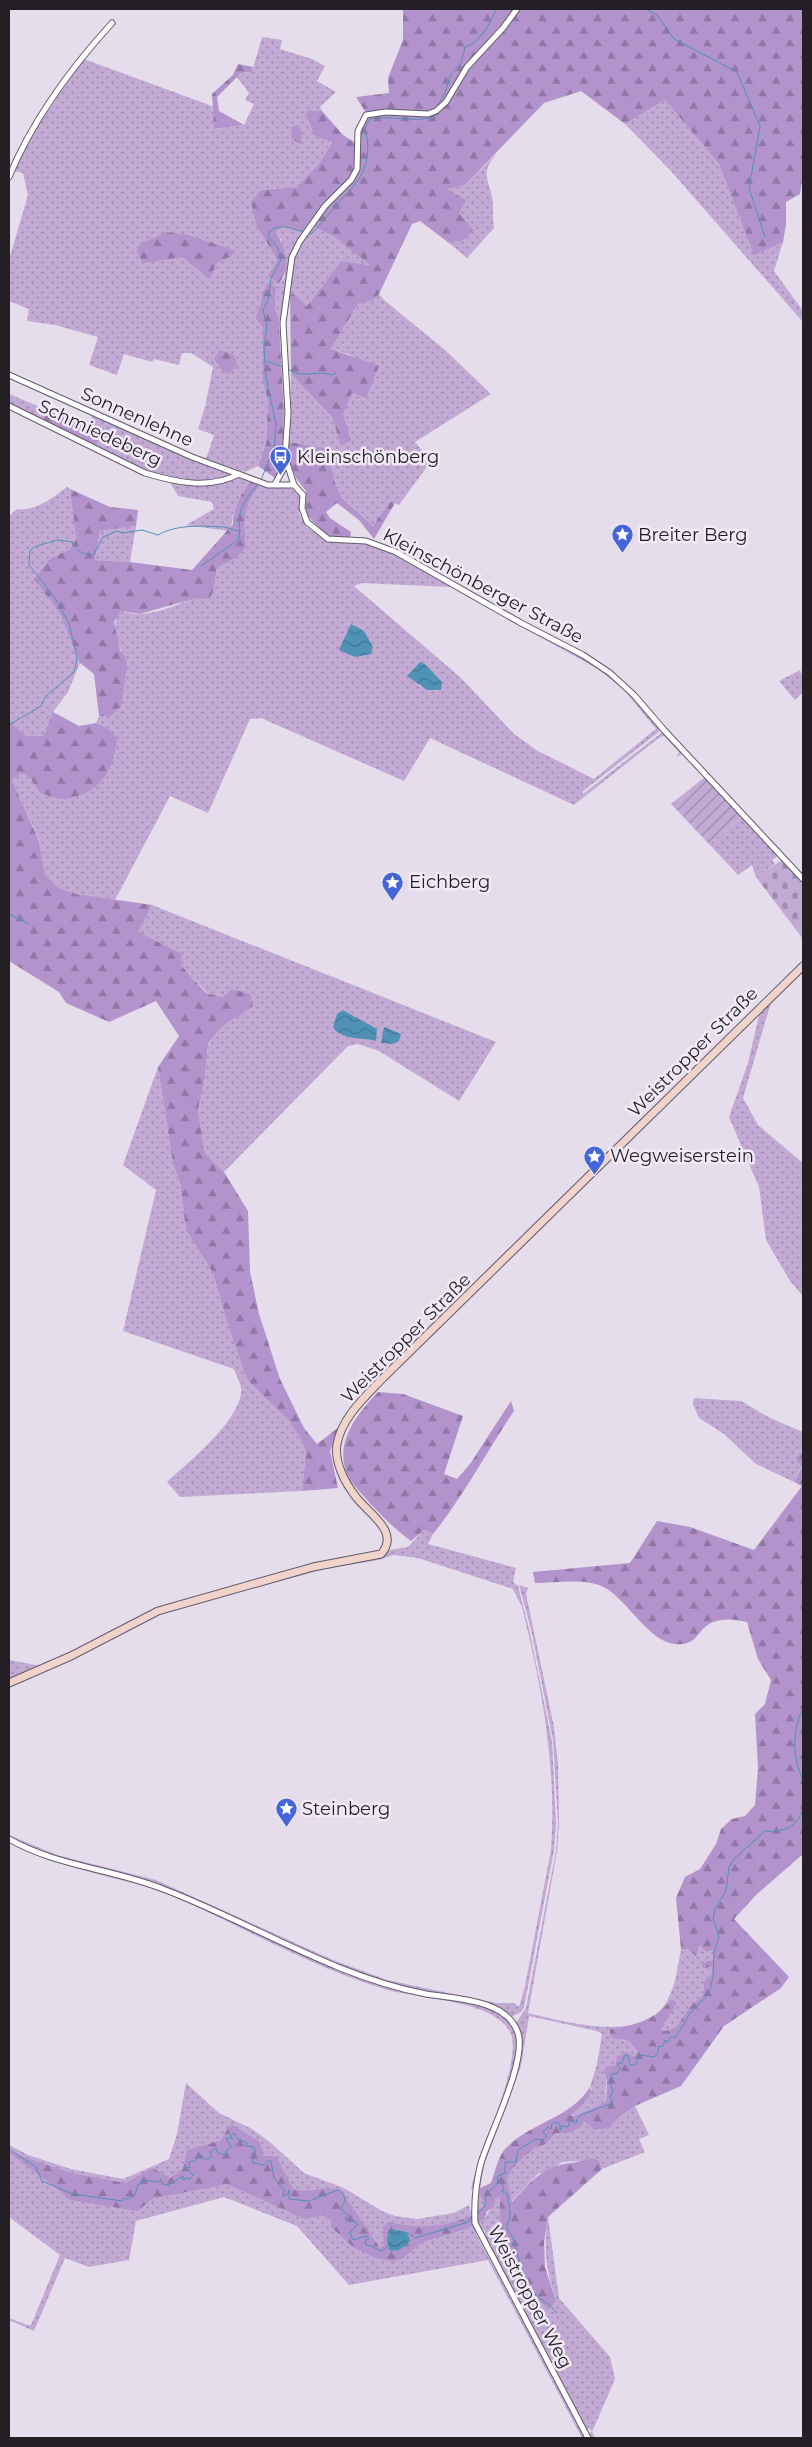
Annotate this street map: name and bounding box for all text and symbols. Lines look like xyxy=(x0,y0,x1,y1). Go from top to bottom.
street label: Sonnenlehne xyxy=(77,382,197,452)
street label: Schmiedeberg xyxy=(35,395,165,471)
bus stop icon: Kleinschönberg xyxy=(269,445,293,476)
place label: Kleinschönberg xyxy=(297,446,439,468)
place icon: Breiter Berg xyxy=(610,523,634,554)
street label: Kleinschönberger Straße xyxy=(379,524,587,648)
place label: Breiter Berg xyxy=(638,524,748,546)
place icon: Eichberg xyxy=(381,870,405,901)
place label: Eichberg xyxy=(409,871,490,893)
street label: Weistropper Straße xyxy=(623,982,763,1122)
place icon: Wegweiserstein xyxy=(582,1144,606,1175)
place label: Wegweiserstein xyxy=(610,1145,754,1167)
street label: Weistropper Straße xyxy=(336,1268,476,1408)
place icon: Steinberg xyxy=(274,1797,298,1828)
place label: Steinberg xyxy=(302,1798,390,1820)
street label: Weistropper Weg xyxy=(483,2222,577,2372)

